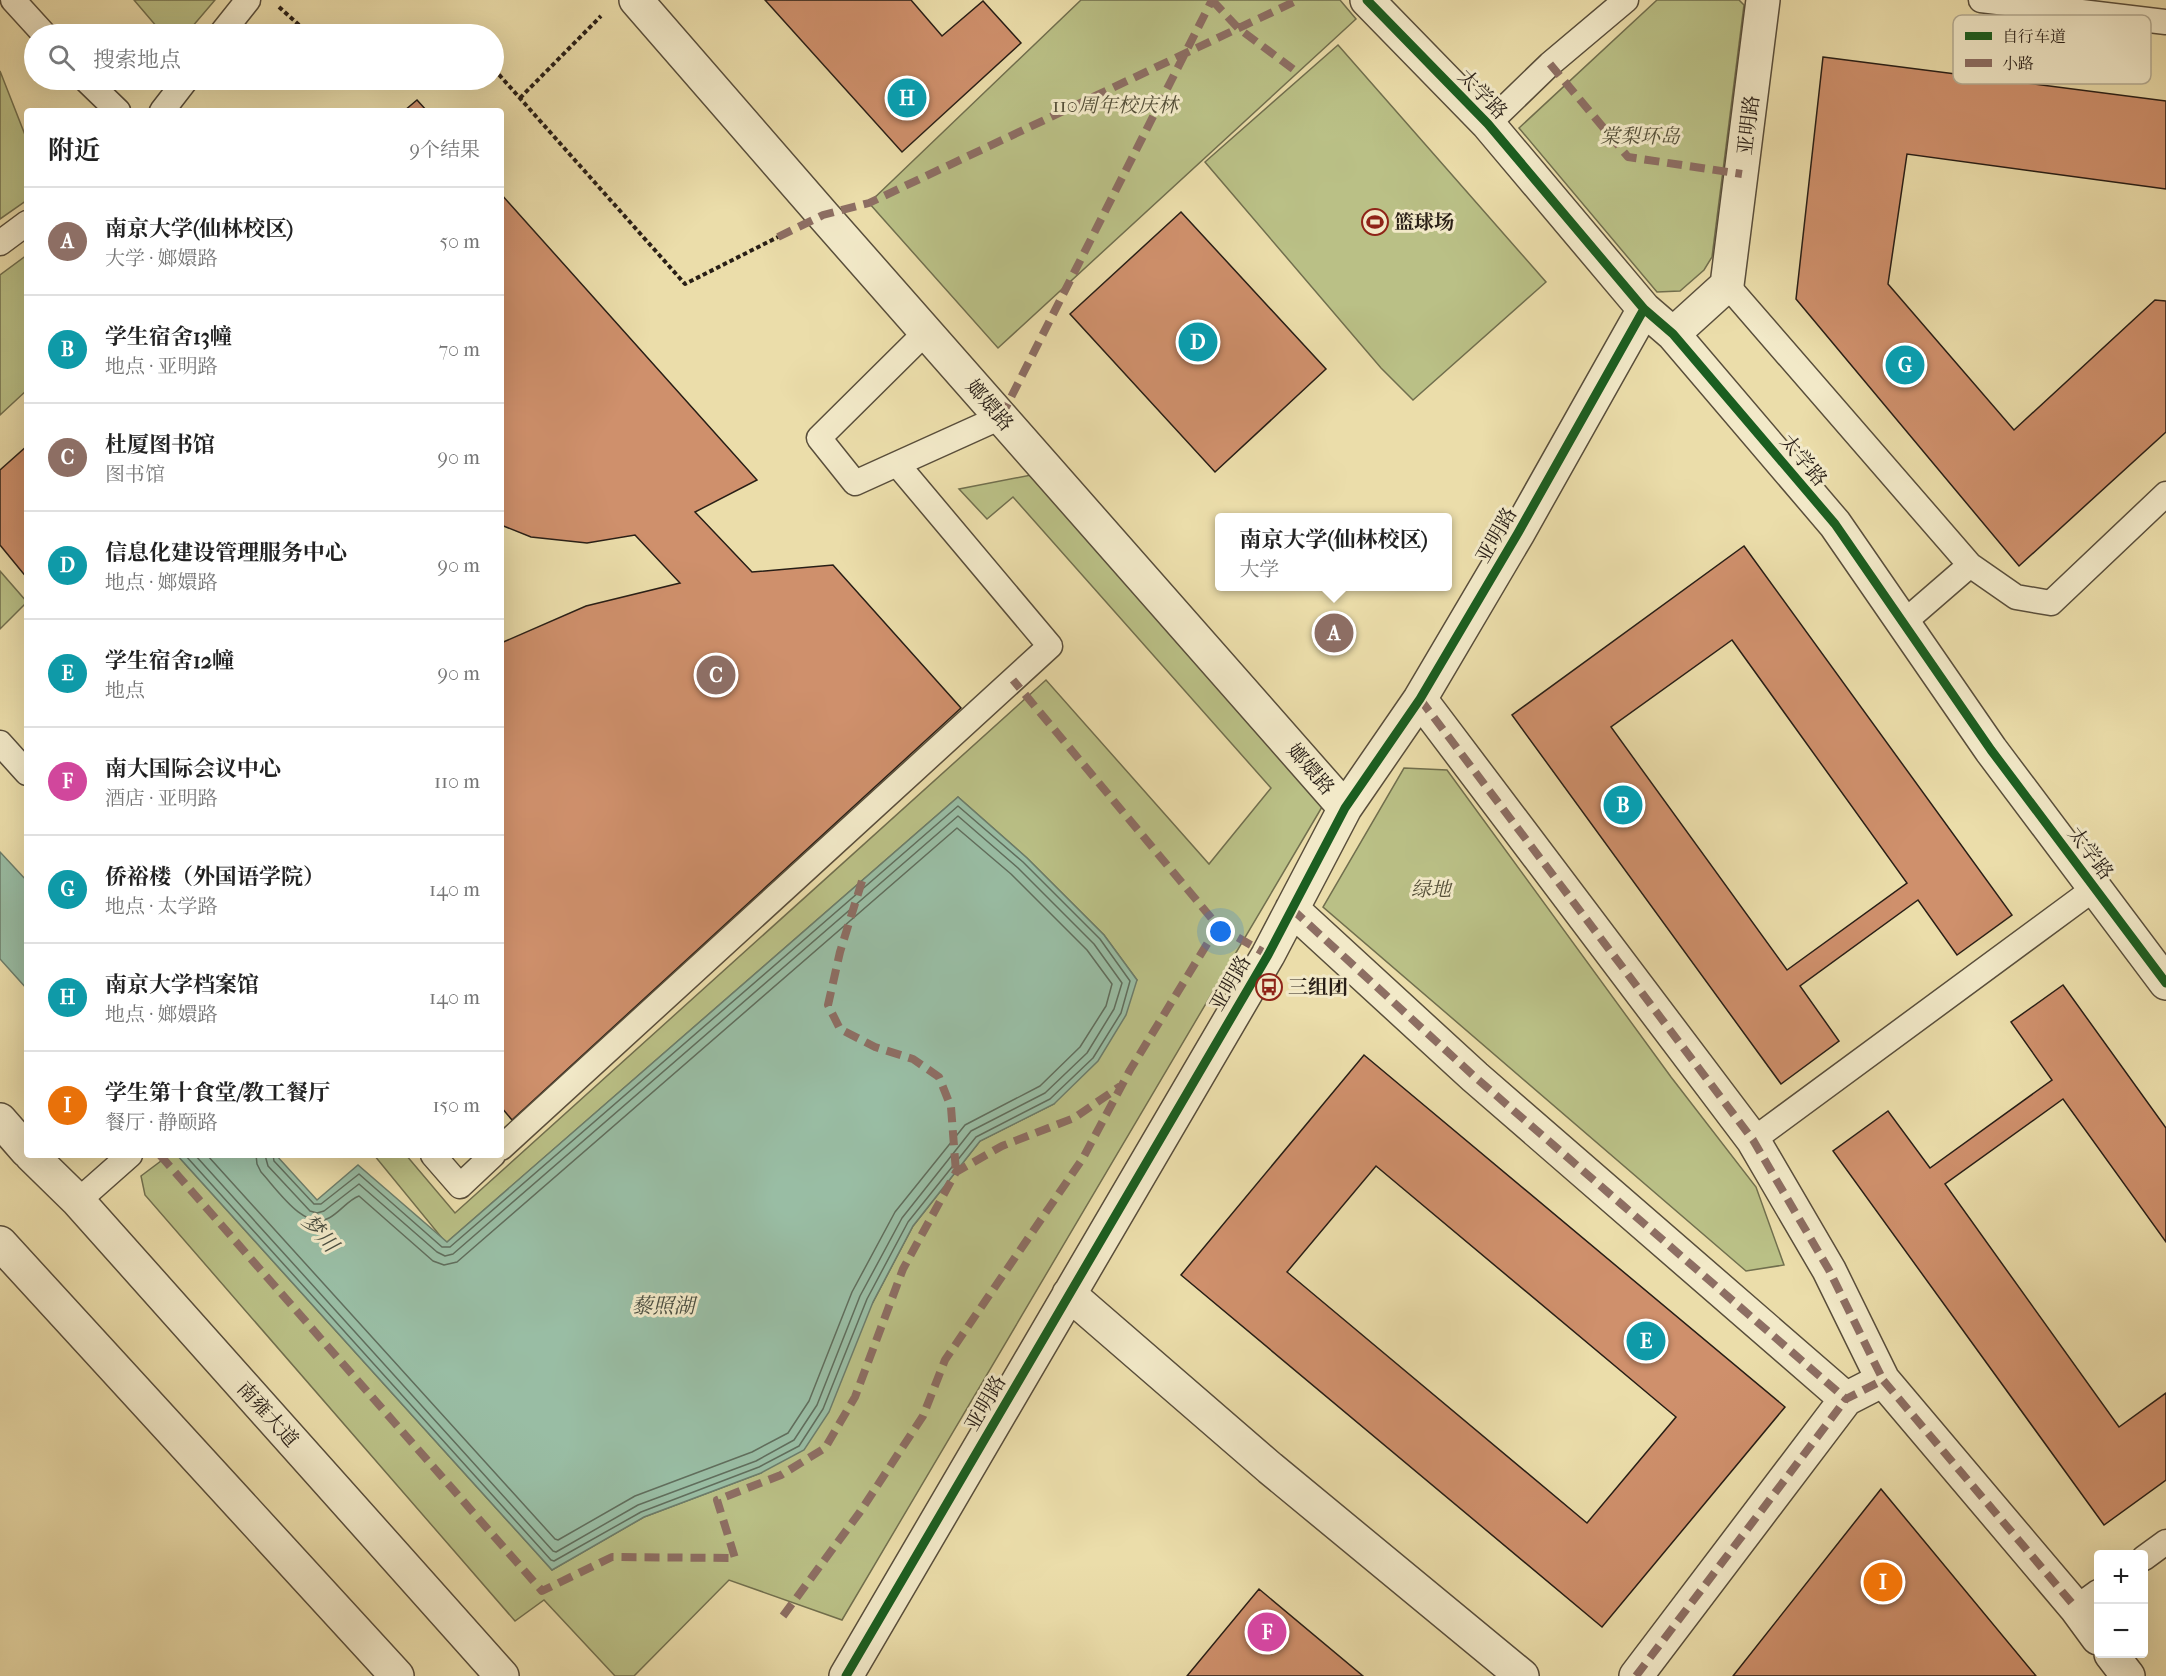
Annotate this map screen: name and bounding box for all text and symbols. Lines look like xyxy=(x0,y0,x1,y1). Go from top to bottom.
legend xyxy=(1953,15,2151,84)
search box xyxy=(24,24,504,90)
text: 自行车道 xyxy=(2002,27,2066,46)
icon: search xyxy=(45,41,78,74)
text: 搜索地点 xyxy=(93,47,181,73)
text: 小路 xyxy=(2002,54,2034,73)
street label: 太学路 xyxy=(1454,65,1512,124)
pin: H xyxy=(888,76,926,120)
park label: 110周年校庆林 xyxy=(1052,94,1181,117)
street label: 亚明路 xyxy=(1733,94,1764,156)
park label: 棠梨环岛 xyxy=(1600,125,1681,148)
text: 附近 xyxy=(48,135,100,166)
text: 9个结果 xyxy=(410,138,480,161)
sports icon: 篮球场 xyxy=(1360,207,1390,237)
place label: 篮球场 xyxy=(1394,211,1454,234)
text: 南京大学(仙林校区) xyxy=(105,216,293,242)
text: A xyxy=(61,230,74,253)
text: 50 m xyxy=(439,230,480,253)
text: 大学 · 嫏嬛路 xyxy=(105,247,218,270)
pin: D xyxy=(1178,320,1218,364)
text: 学生宿舍13幢 xyxy=(105,324,232,350)
text: B xyxy=(61,338,74,361)
text: 70 m xyxy=(438,338,480,361)
pin: G xyxy=(1886,342,1924,388)
text: 地点 · 亚明路 xyxy=(105,355,218,378)
street label: 嫏嬛路 xyxy=(961,375,1018,436)
street label: 太学路 xyxy=(1776,430,1832,491)
text: 杜厦图书馆 xyxy=(105,432,215,458)
text: C xyxy=(61,446,74,469)
text: 90 m xyxy=(438,446,480,469)
text: 图书馆 xyxy=(105,463,165,486)
street label: 亚明路 xyxy=(1471,504,1521,567)
popup xyxy=(1215,513,1452,591)
text: 南京大学(仙林校区) xyxy=(1239,527,1428,553)
text: 信息化建设管理服务中心 xyxy=(105,540,347,566)
text: D xyxy=(60,554,75,577)
text: 90 m xyxy=(438,554,480,577)
text: 大学 xyxy=(1239,558,1279,581)
text: 地点 · 嫏嬛路 xyxy=(105,571,218,594)
pin: A xyxy=(1314,610,1354,656)
text: 学生宿舍12幢 xyxy=(105,648,234,674)
pin: C xyxy=(696,652,736,698)
text: E xyxy=(61,662,74,685)
text: 90 m xyxy=(438,662,480,685)
text: 地点 xyxy=(105,679,145,702)
street label: 嫏嬛路 xyxy=(1282,739,1339,800)
text: 南大国际会议中心 xyxy=(105,756,281,782)
text: F xyxy=(62,770,73,793)
text: 110 m xyxy=(434,770,480,793)
pin: B xyxy=(1604,782,1642,828)
text: 酒店 · 亚明路 xyxy=(105,787,218,810)
street label: 太学路 xyxy=(2063,822,2118,884)
text: 侨裕楼（外国语学院） xyxy=(105,864,325,890)
text: G xyxy=(60,878,75,901)
text: 140 m xyxy=(429,878,480,901)
park label: 绿地 xyxy=(1411,878,1453,901)
text: 地点 · 太学路 xyxy=(105,895,218,918)
your location xyxy=(1206,917,1235,946)
street label: 亚明路 xyxy=(1205,952,1255,1015)
text: 南京大学档案馆 xyxy=(105,972,259,998)
bus stop icon: 三组团 xyxy=(1254,972,1284,1002)
place label: 三组团 xyxy=(1288,976,1348,999)
text: H xyxy=(60,986,75,1009)
text: 140 m xyxy=(429,986,480,1009)
text: 地点 · 嫏嬛路 xyxy=(105,1003,218,1026)
text: 学生第十食堂/教工餐厅 xyxy=(105,1080,330,1106)
text: I xyxy=(64,1094,71,1117)
text: 150 m xyxy=(432,1094,480,1117)
text: 餐厅 · 静颐路 xyxy=(105,1111,218,1134)
water label: 梦川 xyxy=(297,1209,344,1258)
water label: 藜照湖 xyxy=(632,1294,698,1318)
pin: E xyxy=(1626,1318,1666,1364)
street label: 亚明路 xyxy=(960,1372,1010,1435)
street label: 南雍大道 xyxy=(232,1377,303,1452)
map controls xyxy=(2094,1550,2148,1658)
button: + xyxy=(2094,1550,2148,1604)
pin: I xyxy=(1864,1560,1902,1604)
button: − xyxy=(2094,1604,2148,1658)
pin: F xyxy=(1248,1610,1286,1654)

